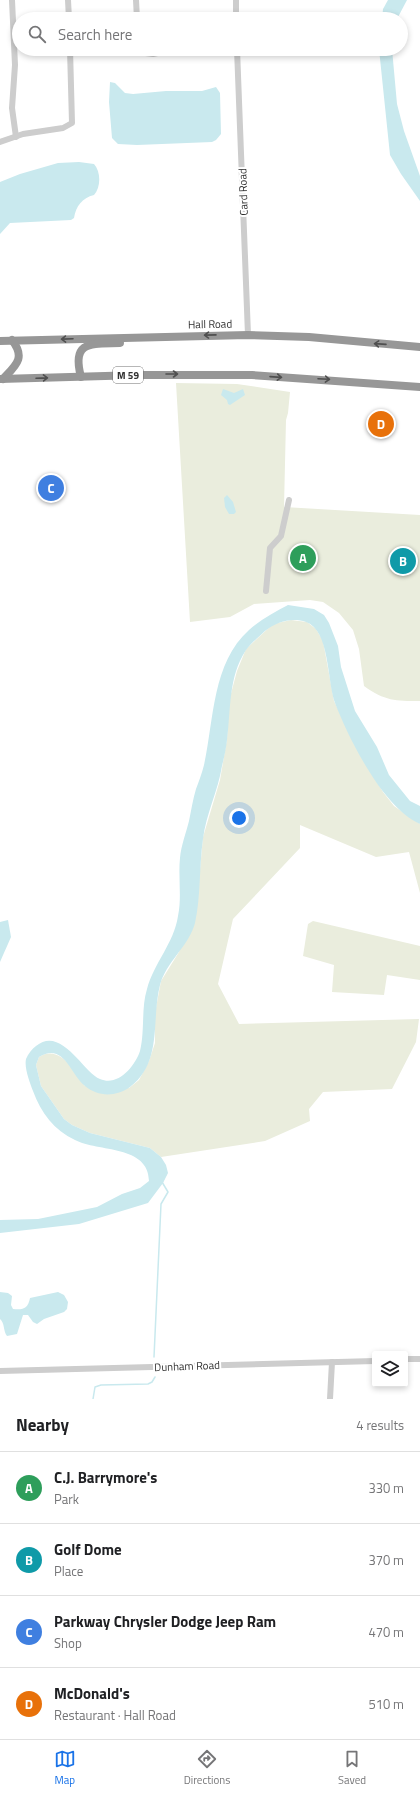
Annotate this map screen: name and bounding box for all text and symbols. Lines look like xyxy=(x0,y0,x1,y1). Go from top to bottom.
search box xyxy=(12,12,408,56)
icon: search xyxy=(26,23,48,45)
text: Search here xyxy=(58,23,132,46)
street label: Card Road xyxy=(234,168,252,216)
street label: Hall Road xyxy=(188,316,232,332)
one-way arrow xyxy=(204,331,217,339)
one-way arrow xyxy=(61,335,74,342)
one-way arrow xyxy=(374,340,387,347)
road number: M 59 xyxy=(113,367,143,383)
one-way arrow xyxy=(165,371,178,378)
one-way arrow xyxy=(269,373,282,380)
one-way arrow xyxy=(35,374,48,381)
one-way arrow xyxy=(317,376,330,383)
pin: D xyxy=(368,409,394,439)
pin: C xyxy=(38,473,64,503)
pin: A xyxy=(290,543,316,573)
pin: B xyxy=(390,546,416,576)
your location xyxy=(229,808,249,828)
map controls xyxy=(372,1351,408,1387)
button: layers xyxy=(372,1351,408,1387)
street label: Dunham Road xyxy=(154,1357,220,1375)
text: Nearby xyxy=(16,1412,69,1438)
text: 4 results xyxy=(356,1415,404,1435)
text: C.J. Barrymore's xyxy=(54,1466,157,1489)
text: A xyxy=(25,1478,33,1498)
text: 330 m xyxy=(368,1478,404,1498)
text: Park xyxy=(54,1489,79,1509)
text: Golf Dome xyxy=(54,1538,122,1561)
text: B xyxy=(25,1550,33,1570)
text: 370 m xyxy=(368,1550,404,1570)
text: Place xyxy=(54,1561,83,1581)
text: Parkway Chrysler Dodge Jeep Ram xyxy=(54,1610,276,1633)
text: C xyxy=(25,1622,33,1642)
text: 470 m xyxy=(368,1622,404,1642)
text: Shop xyxy=(54,1633,82,1653)
text: McDonald's xyxy=(54,1682,130,1705)
text: D xyxy=(25,1694,33,1714)
text: 510 m xyxy=(368,1694,404,1714)
text: Restaurant · Hall Road xyxy=(54,1705,176,1725)
tab: Map xyxy=(54,1748,76,1788)
tab: Directions xyxy=(184,1748,230,1788)
tab: Saved xyxy=(338,1748,366,1788)

